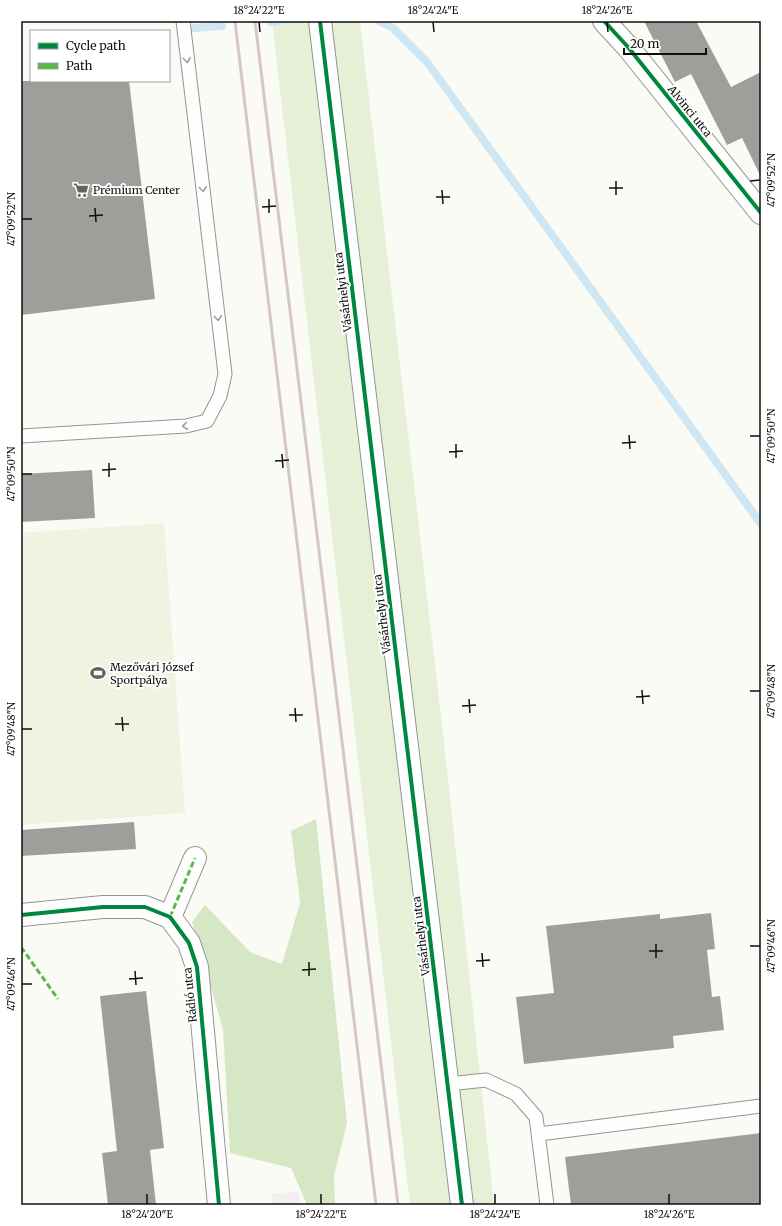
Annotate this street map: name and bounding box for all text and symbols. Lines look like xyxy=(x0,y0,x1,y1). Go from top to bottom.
text: 18°24'22"E xyxy=(234,4,285,17)
text: 18°24'24"E xyxy=(408,4,459,17)
text: 18°24'26"E xyxy=(582,4,633,17)
legend xyxy=(30,30,170,82)
scale bar xyxy=(624,30,706,56)
text: 20 m xyxy=(630,36,659,51)
text: Cycle path xyxy=(66,38,126,53)
one-way arrow xyxy=(182,57,191,63)
text: Path xyxy=(66,58,92,73)
street label: Alvinci utca xyxy=(664,82,715,140)
text: 47°09'52"N xyxy=(765,153,778,207)
supermarket icon: Prémium Center xyxy=(72,181,90,199)
place label: Prémium Center xyxy=(93,183,180,197)
one-way arrow xyxy=(198,186,207,192)
text: 47°09'52"N xyxy=(5,192,18,246)
street label: Vásárhelyi utca xyxy=(331,251,355,334)
one-way arrow xyxy=(213,315,222,321)
text: 47°09'50"N xyxy=(765,408,778,464)
one-way arrow xyxy=(182,421,188,430)
text: 47°09'50"N xyxy=(5,446,18,502)
street label: Vásárhelyi utca xyxy=(370,573,394,656)
place label: Mezővári József Sportpálya xyxy=(110,660,194,687)
sports icon: Mezővári József Sportpálya xyxy=(89,664,107,682)
text: 47°09'48"N xyxy=(765,664,778,718)
text: 47°09'48"N xyxy=(5,702,18,756)
street label: Vásárhelyi utca xyxy=(409,895,433,978)
text: 47°09'46"N xyxy=(765,919,778,973)
text: 47°09'46"N xyxy=(5,957,18,1011)
street label: Rádió utca xyxy=(180,967,200,1023)
text: 18°24'20"E xyxy=(121,1208,173,1221)
text: 18°24'22"E xyxy=(296,1208,347,1221)
text: 18°24'24"E xyxy=(470,1208,521,1221)
text: 18°24'26"E xyxy=(644,1208,695,1221)

